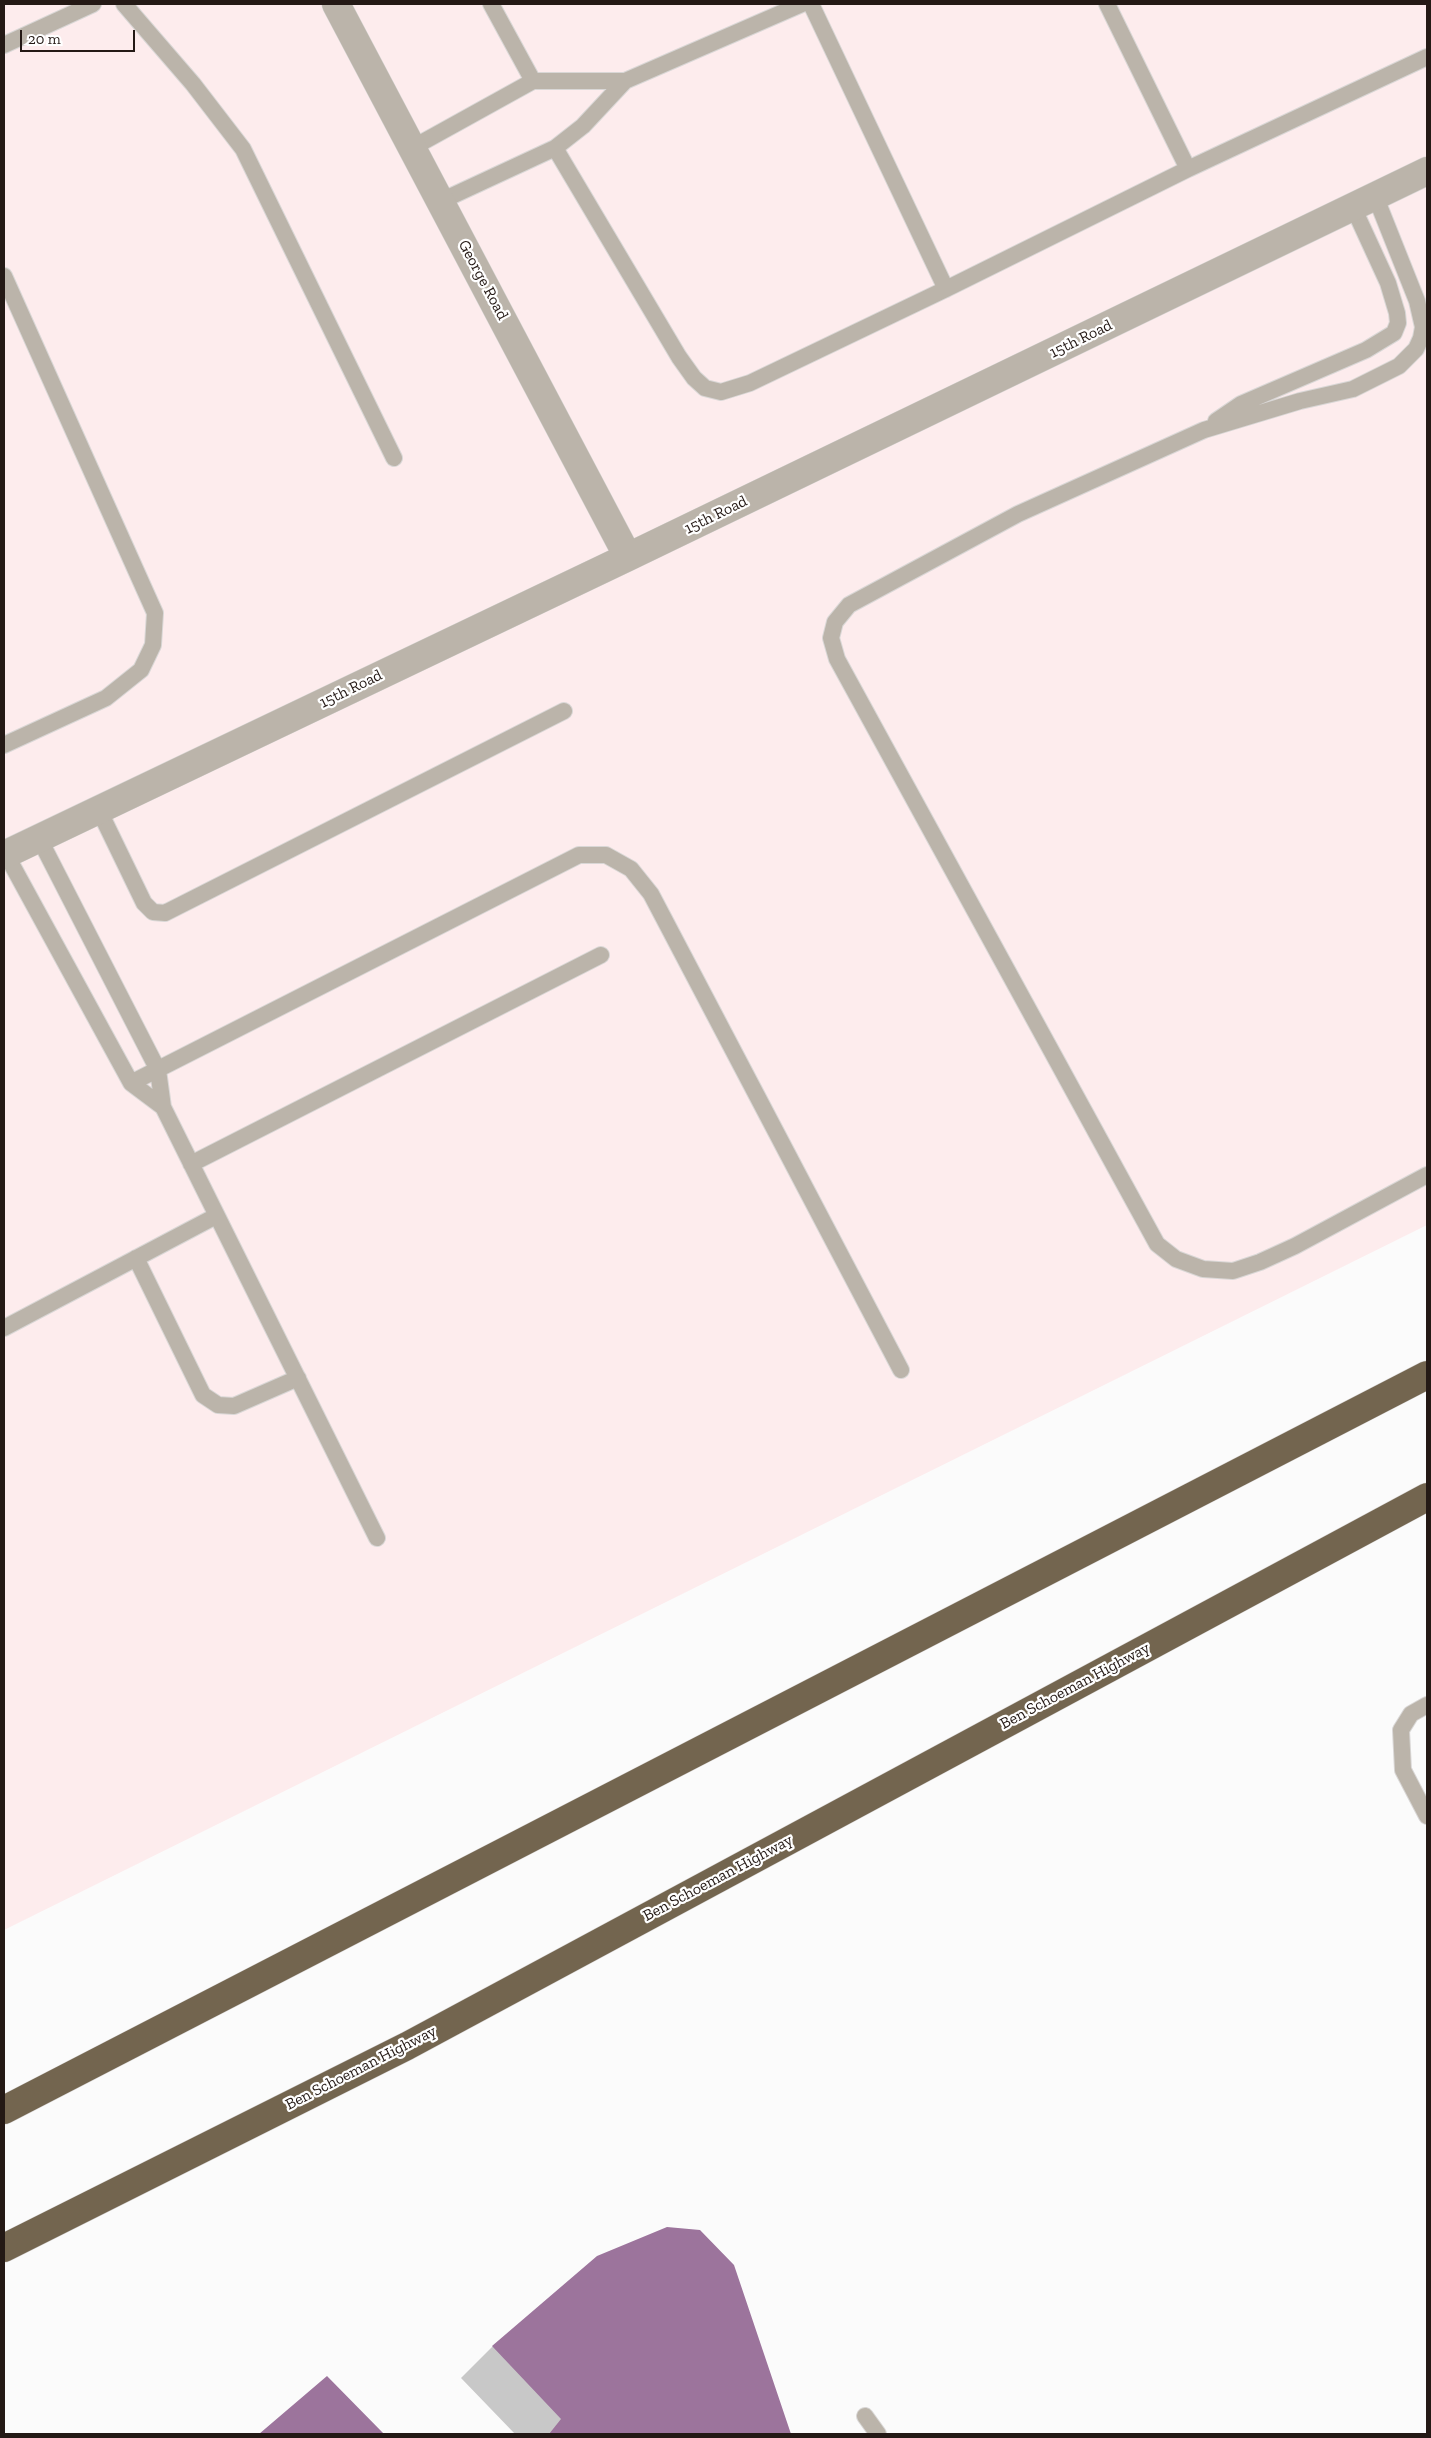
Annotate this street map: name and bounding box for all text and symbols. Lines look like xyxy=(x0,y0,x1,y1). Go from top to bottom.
scale bar xyxy=(22,20,138,52)
text: 20 m xyxy=(28,30,61,48)
street label: George Road xyxy=(454,237,512,323)
street label: 15th Road xyxy=(1047,316,1115,362)
street label: 15th Road xyxy=(682,492,750,538)
street label: 15th Road xyxy=(317,666,385,712)
street label: Ben Schoeman Highway xyxy=(997,1638,1153,1734)
street label: Ben Schoeman Highway xyxy=(640,1830,796,1926)
street label: Ben Schoeman Highway xyxy=(282,2022,440,2114)

